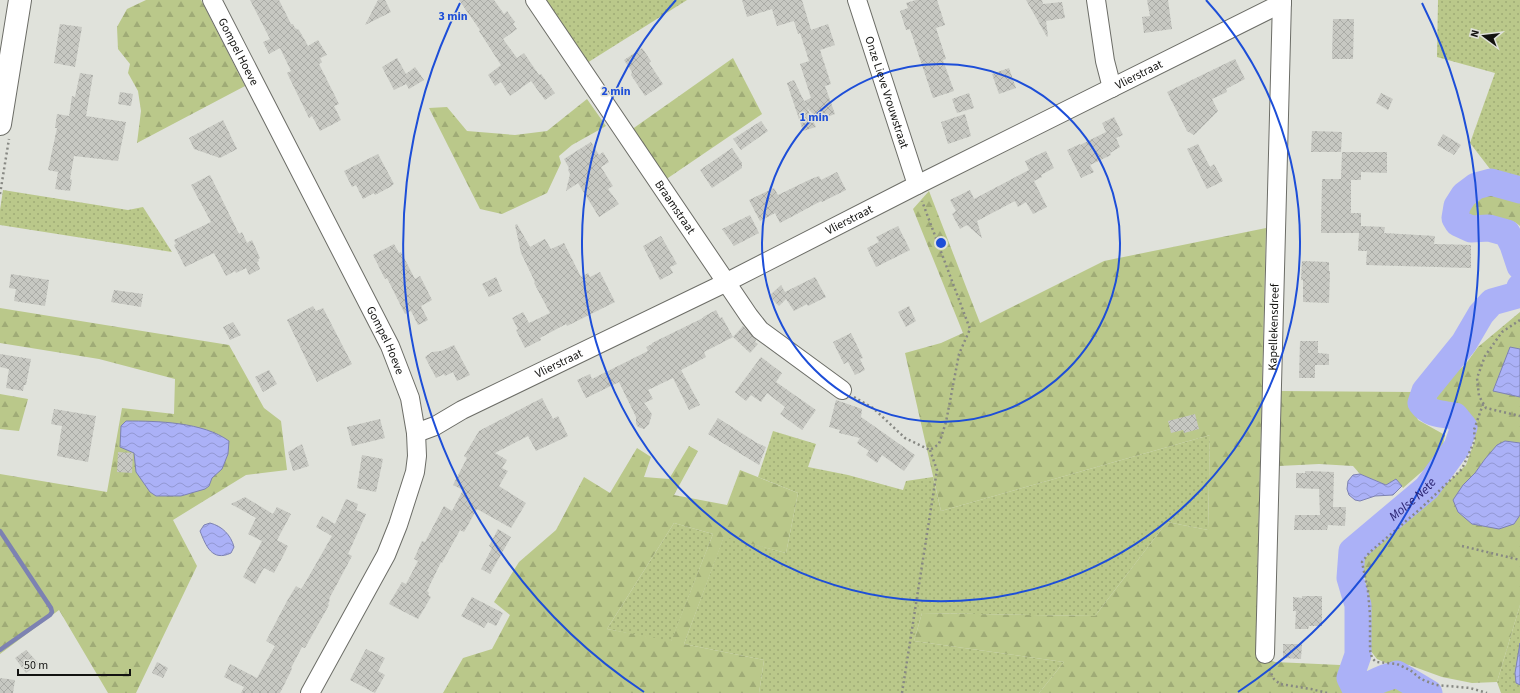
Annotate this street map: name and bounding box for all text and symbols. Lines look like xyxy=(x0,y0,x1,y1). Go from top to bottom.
text: 3 min xyxy=(438,8,468,25)
street label: Gompel Hoeve xyxy=(214,15,263,88)
north arrow xyxy=(1464,16,1504,56)
text: N xyxy=(1467,28,1483,39)
street label: Onze Lieve Vrouwstraat xyxy=(861,34,913,151)
street label: Vlierstraat xyxy=(1112,55,1165,93)
text: 2 min xyxy=(601,83,631,100)
text: 1 min xyxy=(799,109,829,126)
street label: Braamstraat xyxy=(651,177,700,237)
street label: Vlierstraat xyxy=(822,200,876,239)
centre of rings xyxy=(934,236,948,250)
street label: Kapellekensdreef xyxy=(1264,283,1283,371)
street label: Gompel Hoeve xyxy=(362,303,409,377)
street label: Vlierstraat xyxy=(532,345,585,382)
water label: Molse Nete xyxy=(1385,474,1440,525)
scale bar xyxy=(18,651,130,677)
text: 50 m xyxy=(24,657,48,674)

